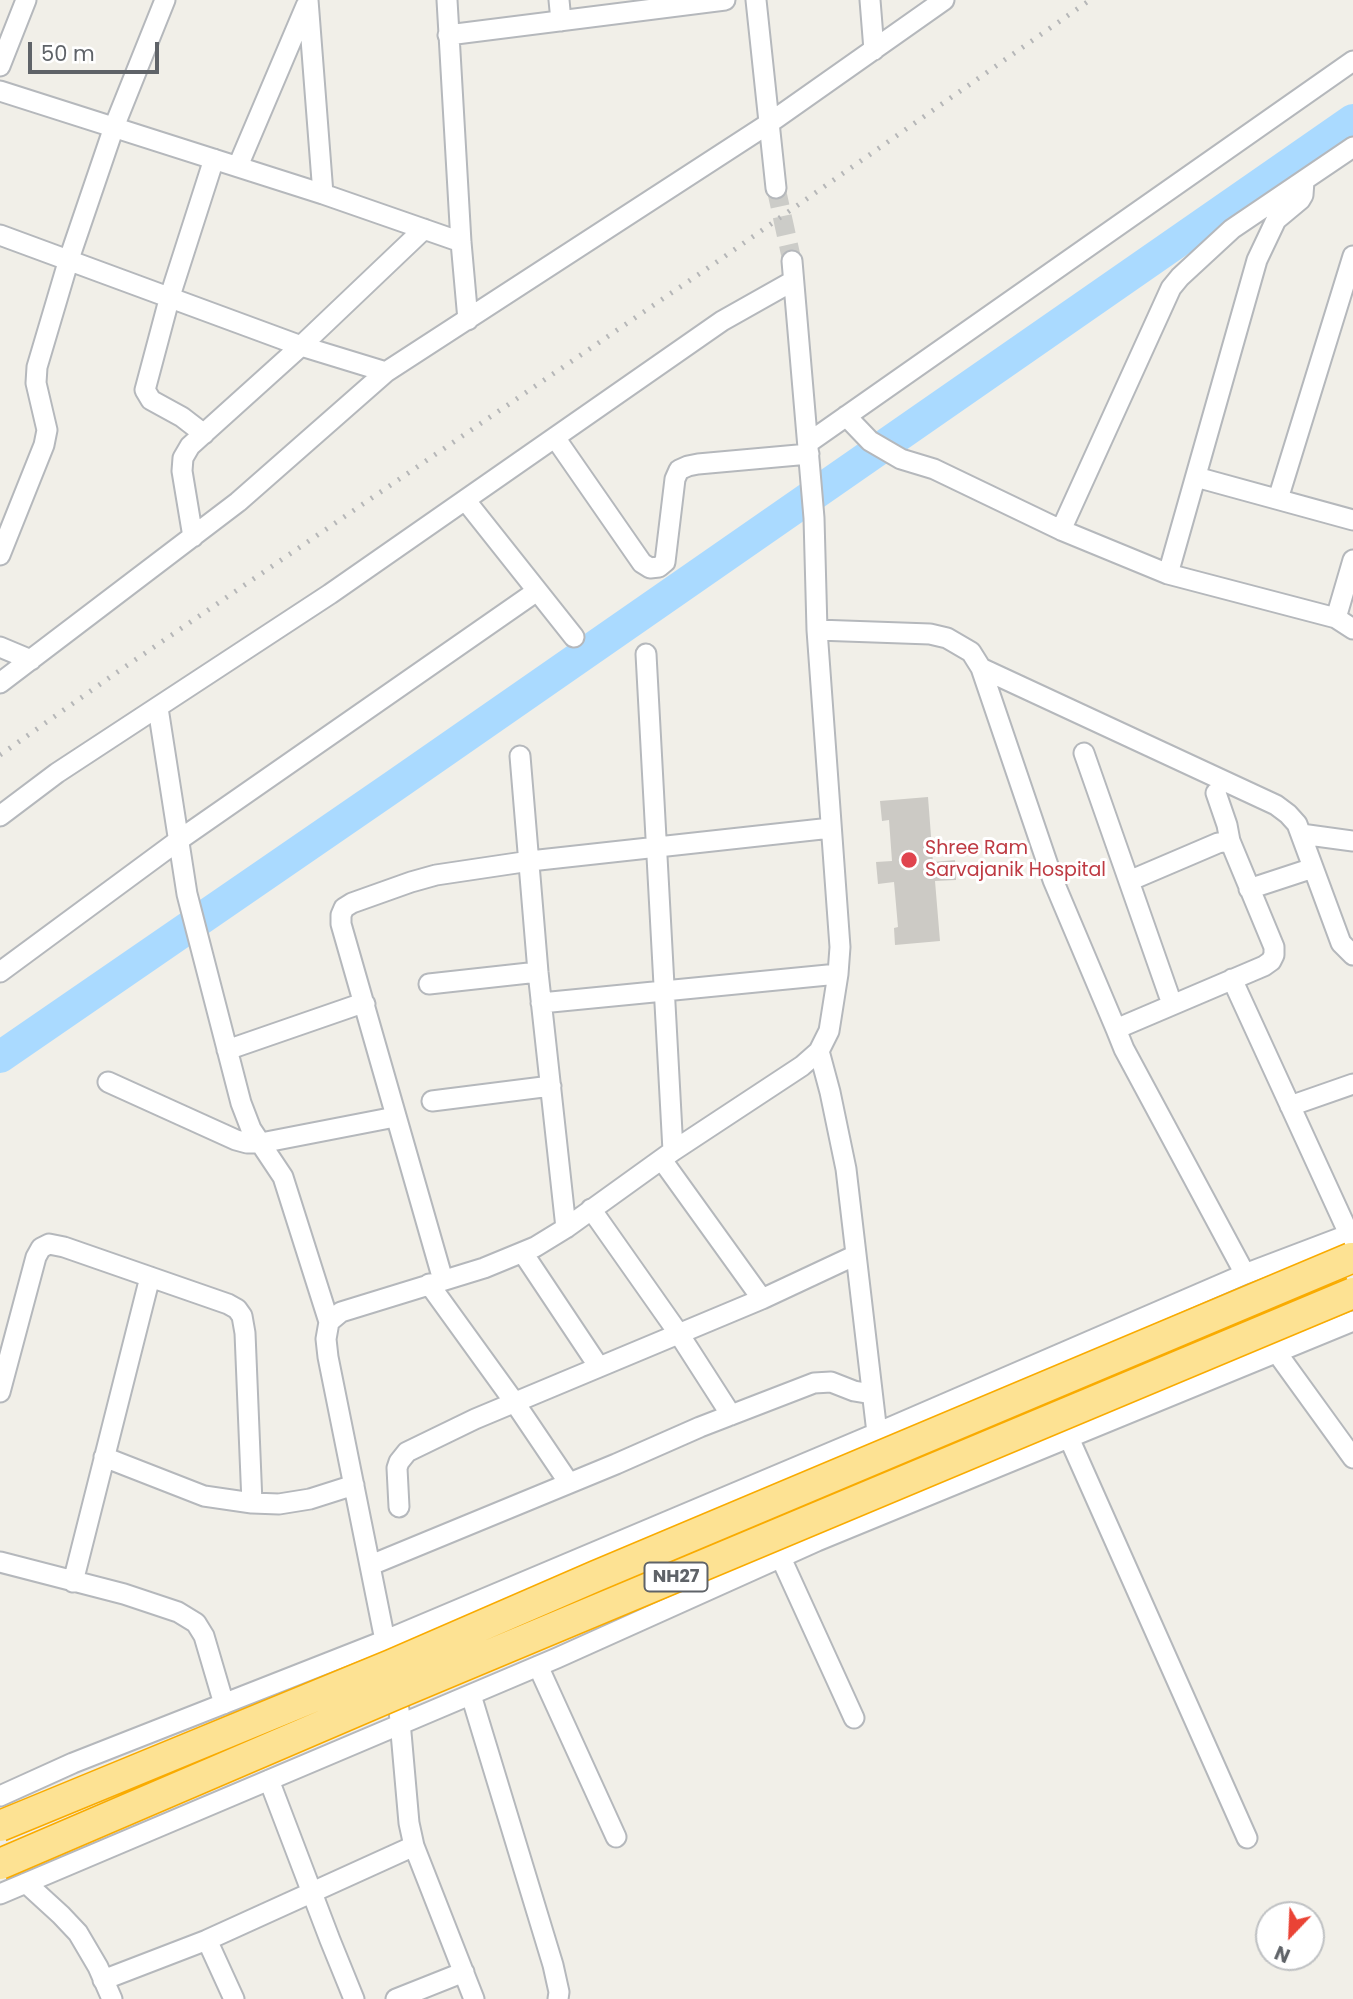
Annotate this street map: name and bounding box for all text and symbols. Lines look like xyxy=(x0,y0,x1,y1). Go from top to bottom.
scale bar xyxy=(32,28,163,72)
text: 50 m xyxy=(41,39,95,68)
place label: Shree Ram Sarvajanik Hospital xyxy=(925,838,1106,882)
marker: Shree Ram Sarvajanik Hospital xyxy=(899,850,919,870)
road number: NH27 xyxy=(644,1562,708,1592)
north arrow xyxy=(1255,1901,1325,1971)
text: N xyxy=(1271,1939,1294,1969)

